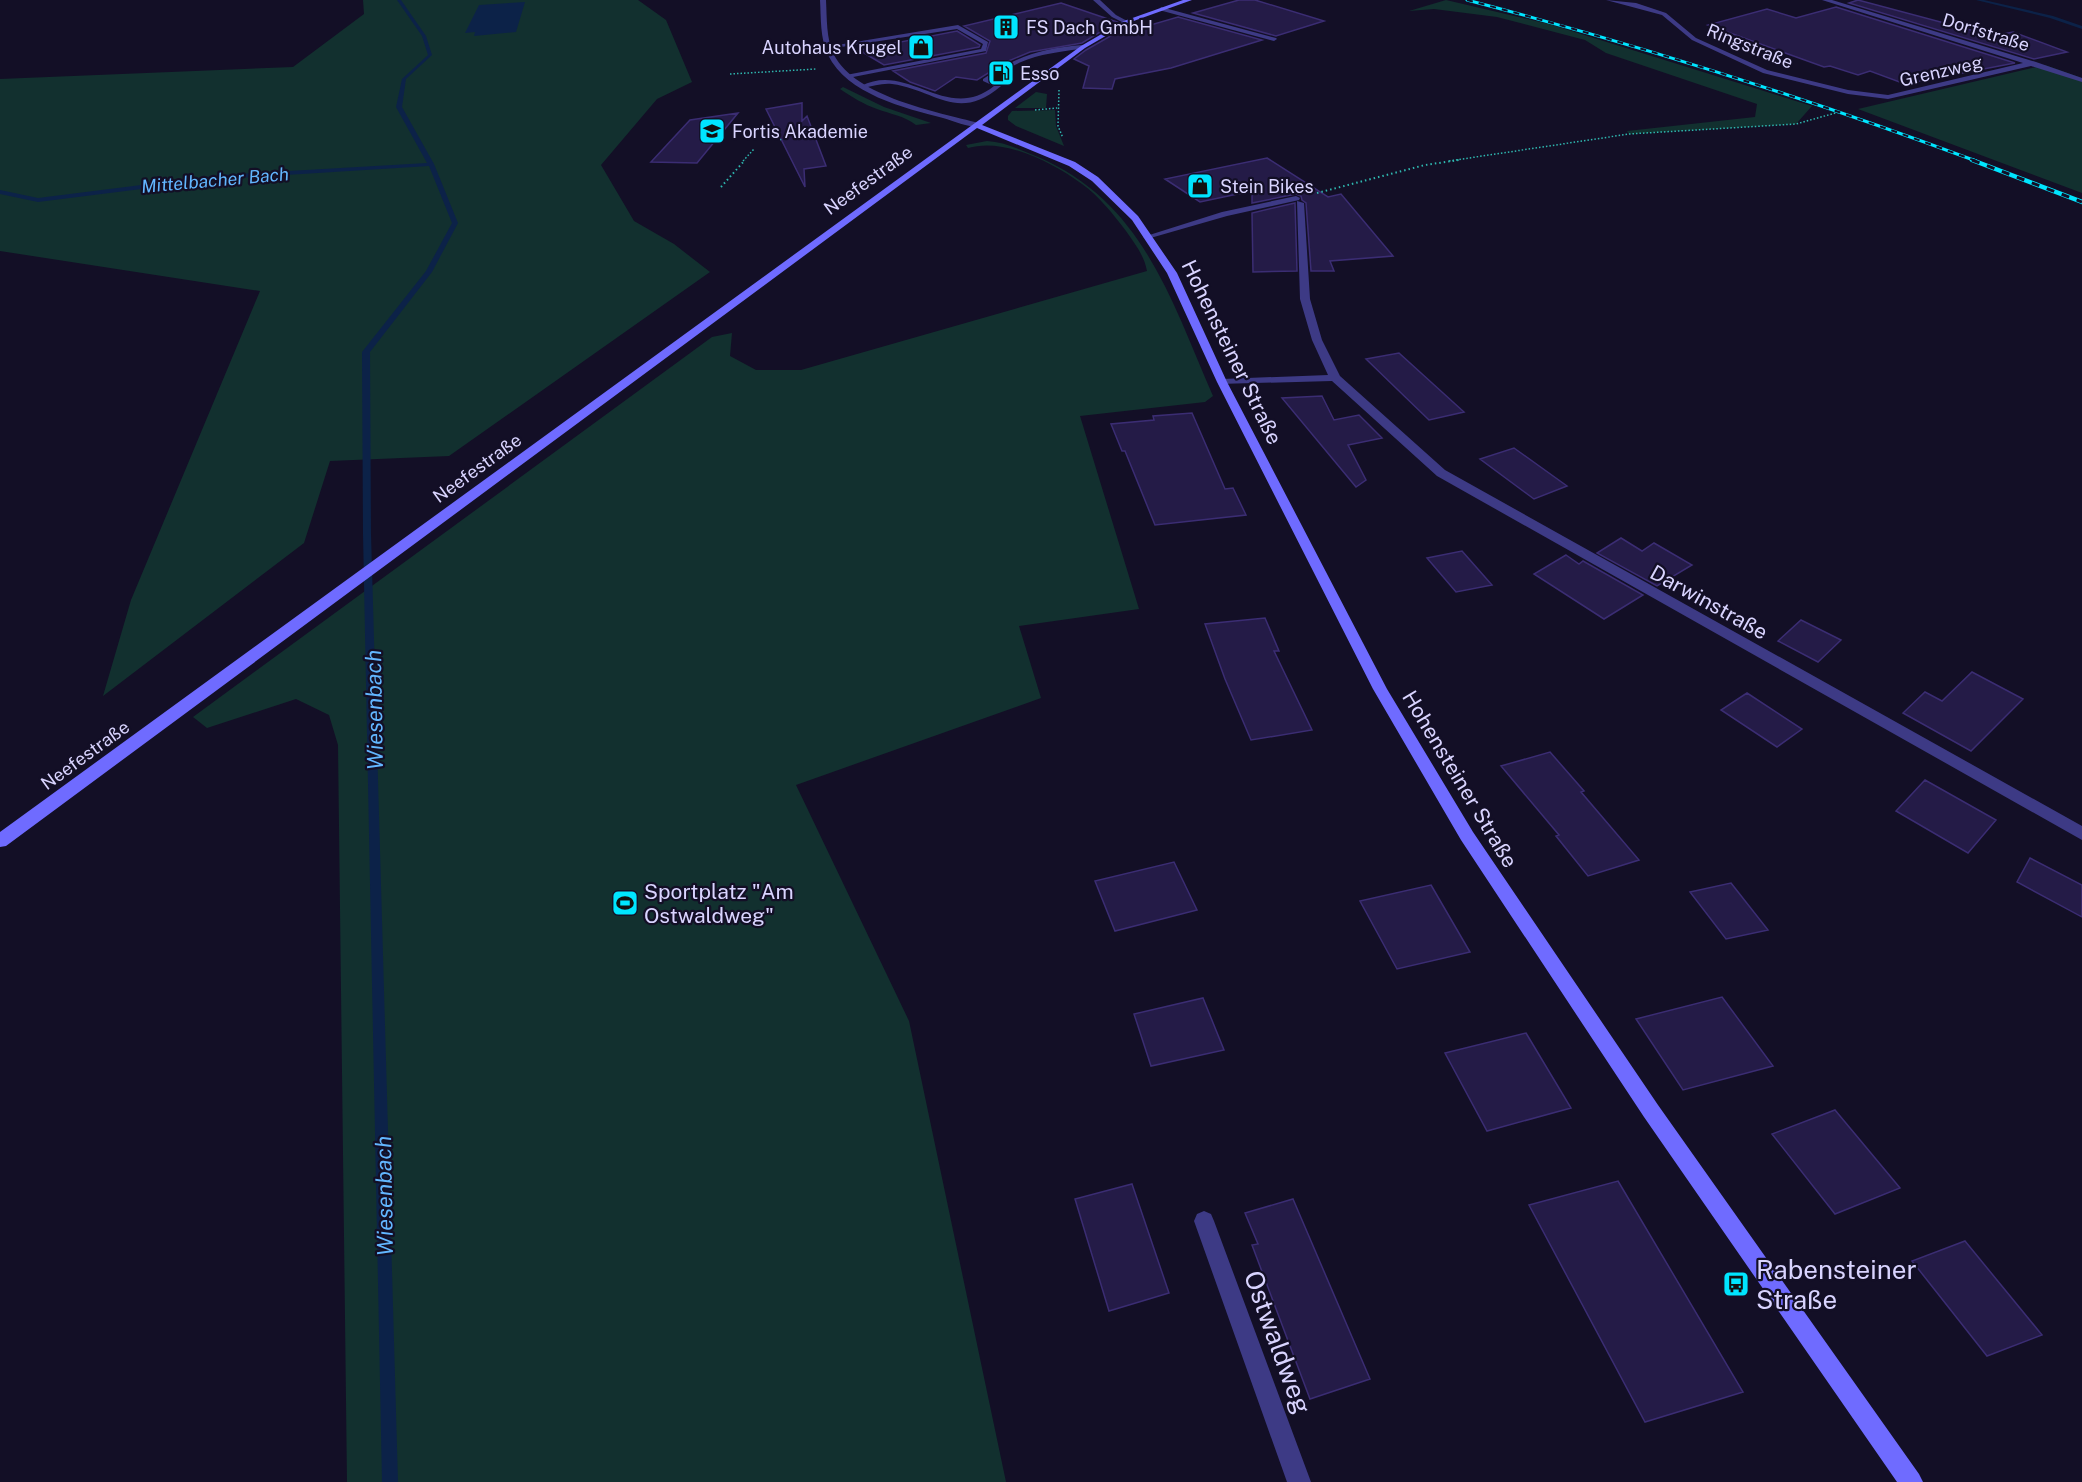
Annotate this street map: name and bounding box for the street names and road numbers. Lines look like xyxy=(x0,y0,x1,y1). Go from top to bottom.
street label: Dorfstraße xyxy=(1940,9,2032,55)
street label: Ringstraße xyxy=(1704,19,1796,73)
street label: Grenzweg xyxy=(1898,51,1984,91)
street label: Neefestraße xyxy=(820,141,916,219)
street label: Hohensteiner Straße xyxy=(1176,256,1288,448)
street label: Neefestraße xyxy=(429,429,525,507)
street label: Darwinstraße xyxy=(1646,559,1772,645)
street label: Hohensteiner Straße xyxy=(1397,686,1523,872)
street label: Neefestraße xyxy=(37,716,133,794)
street label: Ostwaldweg xyxy=(1238,1266,1318,1418)

